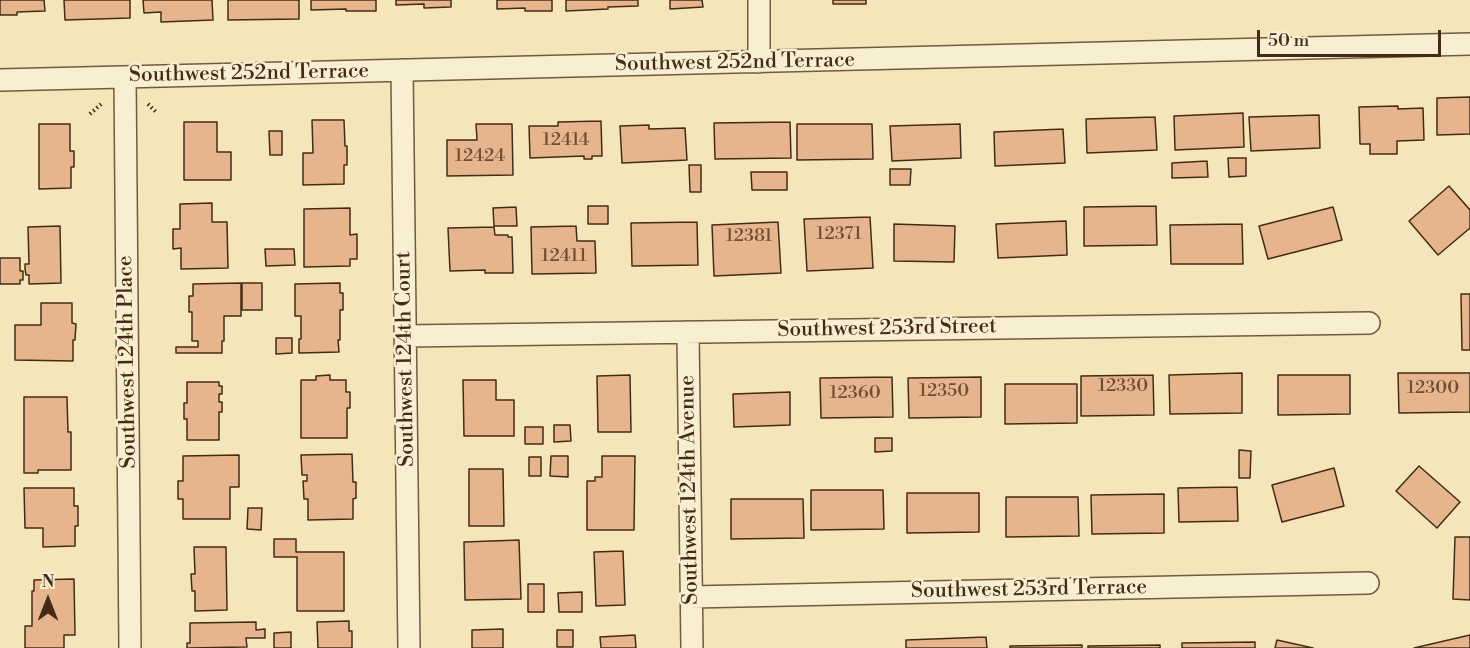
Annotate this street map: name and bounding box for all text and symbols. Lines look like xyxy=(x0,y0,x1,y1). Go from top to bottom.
scale bar xyxy=(1260,18,1444,56)
text: 50 m xyxy=(1268,29,1309,52)
street label: Southwest 252nd Terrace xyxy=(615,48,855,78)
street label: Southwest 252nd Terrace xyxy=(129,59,369,89)
house number: 12414 xyxy=(543,130,589,152)
house number: 12424 xyxy=(455,146,505,168)
house number: 12371 xyxy=(816,224,862,246)
house number: 12381 xyxy=(726,226,772,248)
house number: 12411 xyxy=(541,246,587,268)
street label: Southwest 124th Court xyxy=(392,251,420,467)
street label: Southwest 124th Place xyxy=(114,255,142,469)
street label: Southwest 253rd Street xyxy=(777,314,997,344)
street label: Southwest 124th Avenue xyxy=(675,375,705,605)
house number: 12330 xyxy=(1098,376,1148,398)
house number: 12300 xyxy=(1407,378,1459,400)
house number: 12350 xyxy=(919,381,969,403)
house number: 12360 xyxy=(829,383,881,405)
north arrow xyxy=(18,570,78,630)
text: N xyxy=(42,572,54,592)
street label: Southwest 253rd Terrace xyxy=(911,575,1147,605)

